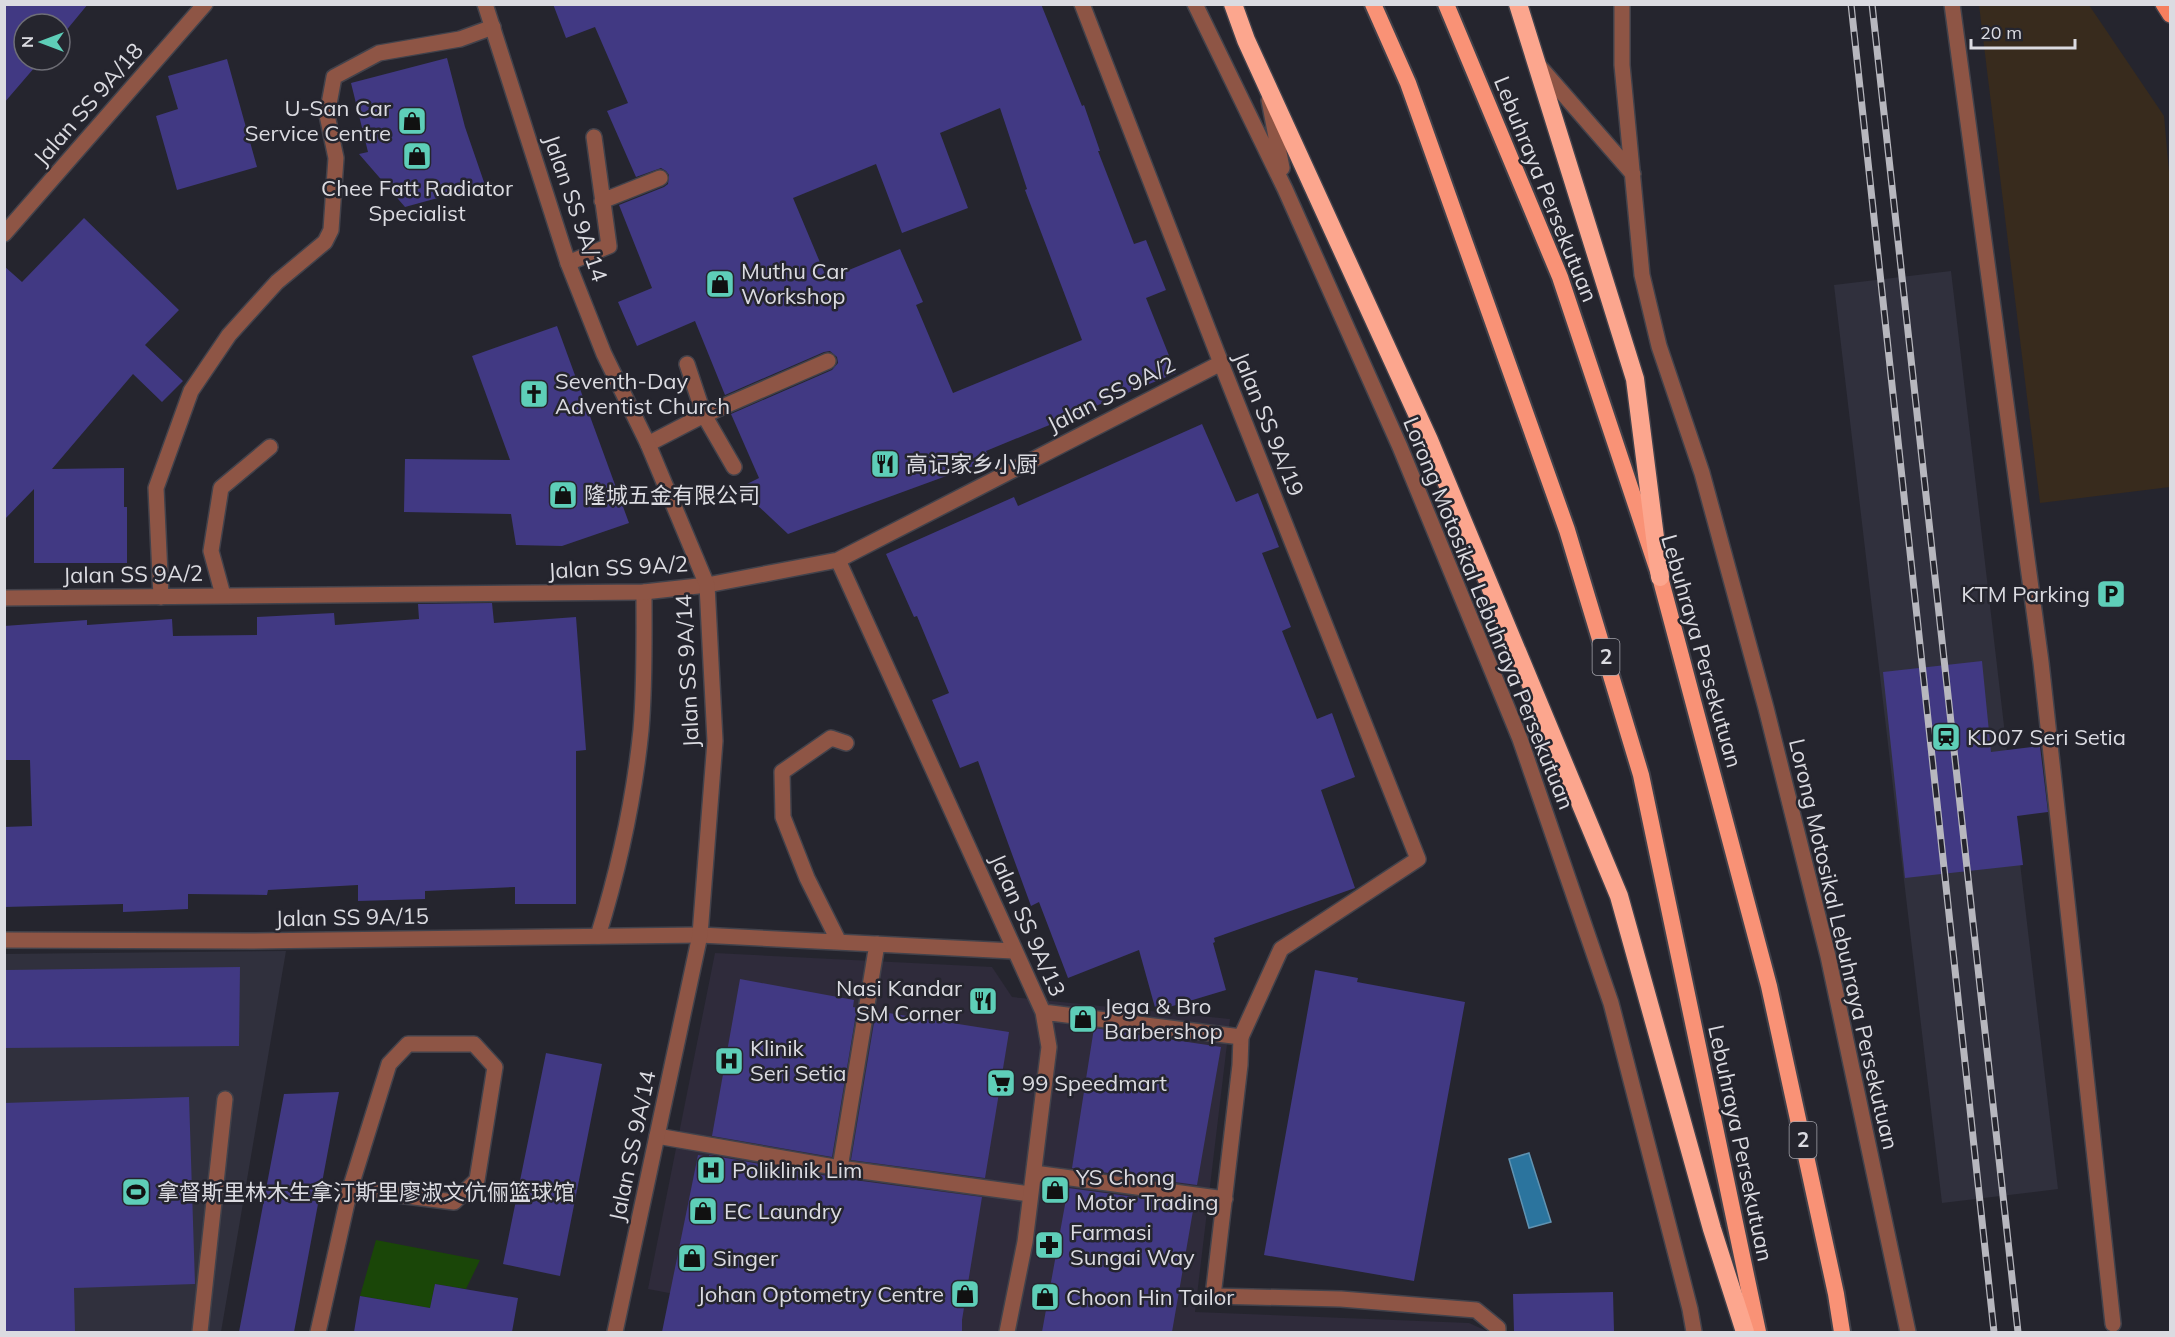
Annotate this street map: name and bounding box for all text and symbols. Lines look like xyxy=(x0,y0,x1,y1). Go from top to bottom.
north arrow xyxy=(12,12,72,72)
scale bar xyxy=(1971,12,2074,50)
text: 20 m xyxy=(1980,21,2022,44)
text: N xyxy=(17,36,37,48)
street label: Jalan SS 9A/18 xyxy=(27,37,149,171)
street label: Lebuhraya Persekutuan xyxy=(1488,72,1604,306)
place label: U-San Car Service Centre xyxy=(245,94,391,147)
shop icon: U-San Car Service Centre xyxy=(396,105,428,137)
street label: Jalan SS 9A/14 xyxy=(538,131,614,285)
shop icon: Chee Fatt Radiator Specialist xyxy=(401,140,433,172)
place label: Chee Fatt Radiator Specialist xyxy=(321,174,513,227)
place label: Muthu Car Workshop xyxy=(741,257,847,310)
shop icon: Muthu Car Workshop xyxy=(704,268,736,300)
street label: Jalan SS 9A/19 xyxy=(1227,348,1311,500)
street label: Jalan SS 9A/2 xyxy=(1042,350,1180,438)
place label: Seventh-Day Adventist Church xyxy=(555,367,730,420)
church icon: Seventh-Day Adventist Church xyxy=(518,378,550,410)
street label: Lorong Motosikal Lebuhraya Persekutuan xyxy=(1397,413,1581,813)
restaurant icon: 高记家乡小厨 xyxy=(869,448,901,480)
place label: 高记家乡小厨 xyxy=(906,450,1038,478)
shop icon: 隆城五金有限公司 xyxy=(547,479,579,511)
place label: 隆城五金有限公司 xyxy=(584,481,760,509)
street label: Lebuhraya Persekutuan xyxy=(1655,531,1749,771)
street label: Jalan SS 9A/2 xyxy=(547,549,689,585)
street label: Jalan SS 9A/2 xyxy=(63,559,203,589)
parking icon: KTM Parking xyxy=(2095,578,2127,610)
place label: KTM Parking xyxy=(1961,580,2090,608)
street label: Jalan SS 9A/14 xyxy=(669,594,705,748)
road number: 2 xyxy=(1592,639,1620,675)
station icon: KD07 Seri Setia xyxy=(1930,721,1962,753)
place label: KD07 Seri Setia xyxy=(1967,723,2126,751)
street label: Lorong Motosikal Lebuhraya Persekutuan xyxy=(1783,736,1905,1152)
street label: Jalan SS 9A/13 xyxy=(984,849,1072,1001)
street label: Jalan SS 9A/15 xyxy=(275,902,429,932)
place label: Nasi Kandar SM Corner xyxy=(836,974,962,1027)
restaurant icon: Nasi Kandar SM Corner xyxy=(967,985,999,1017)
place label: Jega & Bro Barbershop xyxy=(1104,992,1223,1045)
shop icon: Jega & Bro Barbershop xyxy=(1067,1003,1099,1035)
street label: Lebuhraya Persekutuan xyxy=(1702,1022,1780,1264)
place label: Klinik Seri Setia xyxy=(750,1034,846,1087)
hospital icon: Klinik Seri Setia xyxy=(713,1045,745,1077)
supermarket icon: 99 Speedmart xyxy=(985,1067,1017,1099)
street label: Jalan SS 9A/14 xyxy=(602,1068,662,1224)
place label: 99 Speedmart xyxy=(1022,1069,1167,1097)
road number: 2 xyxy=(1790,1122,1816,1158)
hospital icon: Poliklinik Lim xyxy=(695,1154,727,1186)
place label: Poliklinik Lim xyxy=(732,1156,862,1184)
place label: YS Chong Motor Trading xyxy=(1075,1163,1219,1216)
shop icon: YS Chong Motor Trading xyxy=(1039,1174,1071,1206)
sports icon: 拿督斯里林木生拿汀斯里廖淑文伉俪篮球馆 xyxy=(120,1176,152,1208)
place label: 拿督斯里林木生拿汀斯里廖淑文伉俪篮球馆 xyxy=(157,1178,575,1206)
shop icon: EC Laundry xyxy=(687,1195,719,1227)
place label: EC Laundry xyxy=(724,1197,842,1225)
place label: Farmasi Sungai Way xyxy=(1070,1218,1195,1271)
pharmacy icon: Farmasi Sungai Way xyxy=(1033,1229,1065,1261)
shop icon: Singer xyxy=(676,1242,708,1274)
place label: Singer xyxy=(713,1244,778,1272)
shop icon: Johan Optometry Centre xyxy=(949,1278,981,1310)
place label: Johan Optometry Centre xyxy=(698,1280,944,1308)
shop icon: Choon Hin Tailor xyxy=(1029,1281,1061,1313)
place label: Choon Hin Tailor xyxy=(1066,1283,1234,1311)

